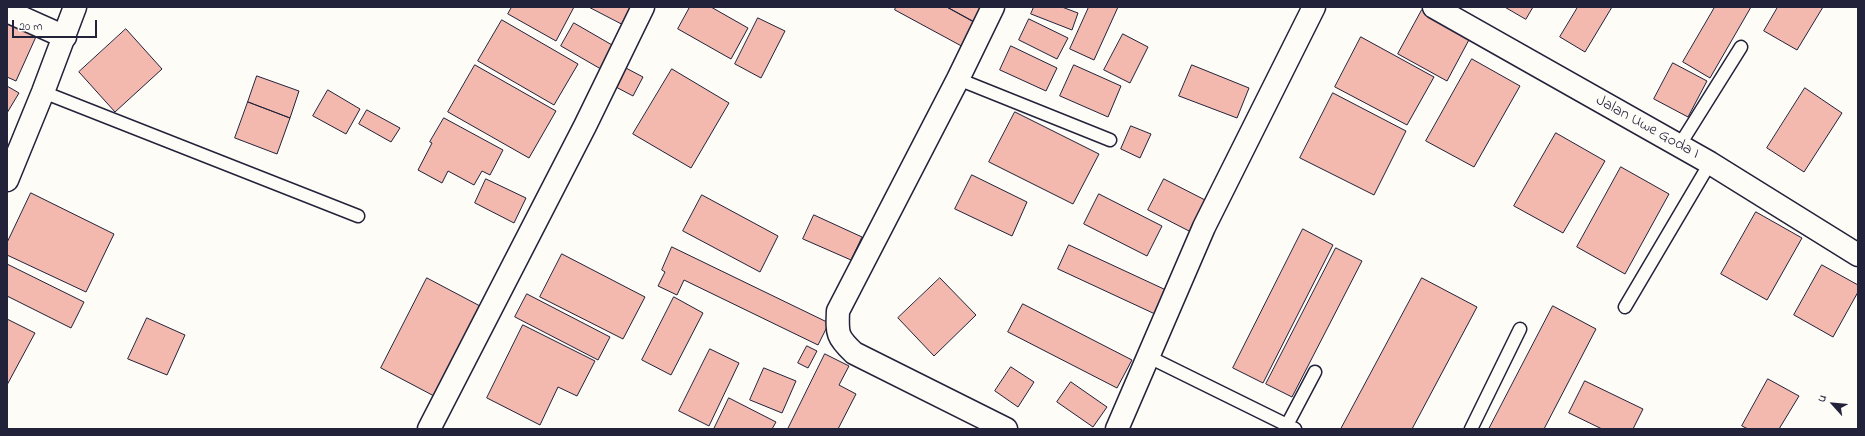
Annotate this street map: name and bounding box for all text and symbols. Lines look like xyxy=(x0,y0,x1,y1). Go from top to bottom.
scale bar xyxy=(14,12,99,38)
text: 20 m xyxy=(19,18,42,36)
street label: Jalan Uwe Goda I xyxy=(1592,92,1702,164)
north arrow xyxy=(1813,384,1853,424)
text: U xyxy=(1814,392,1831,405)

